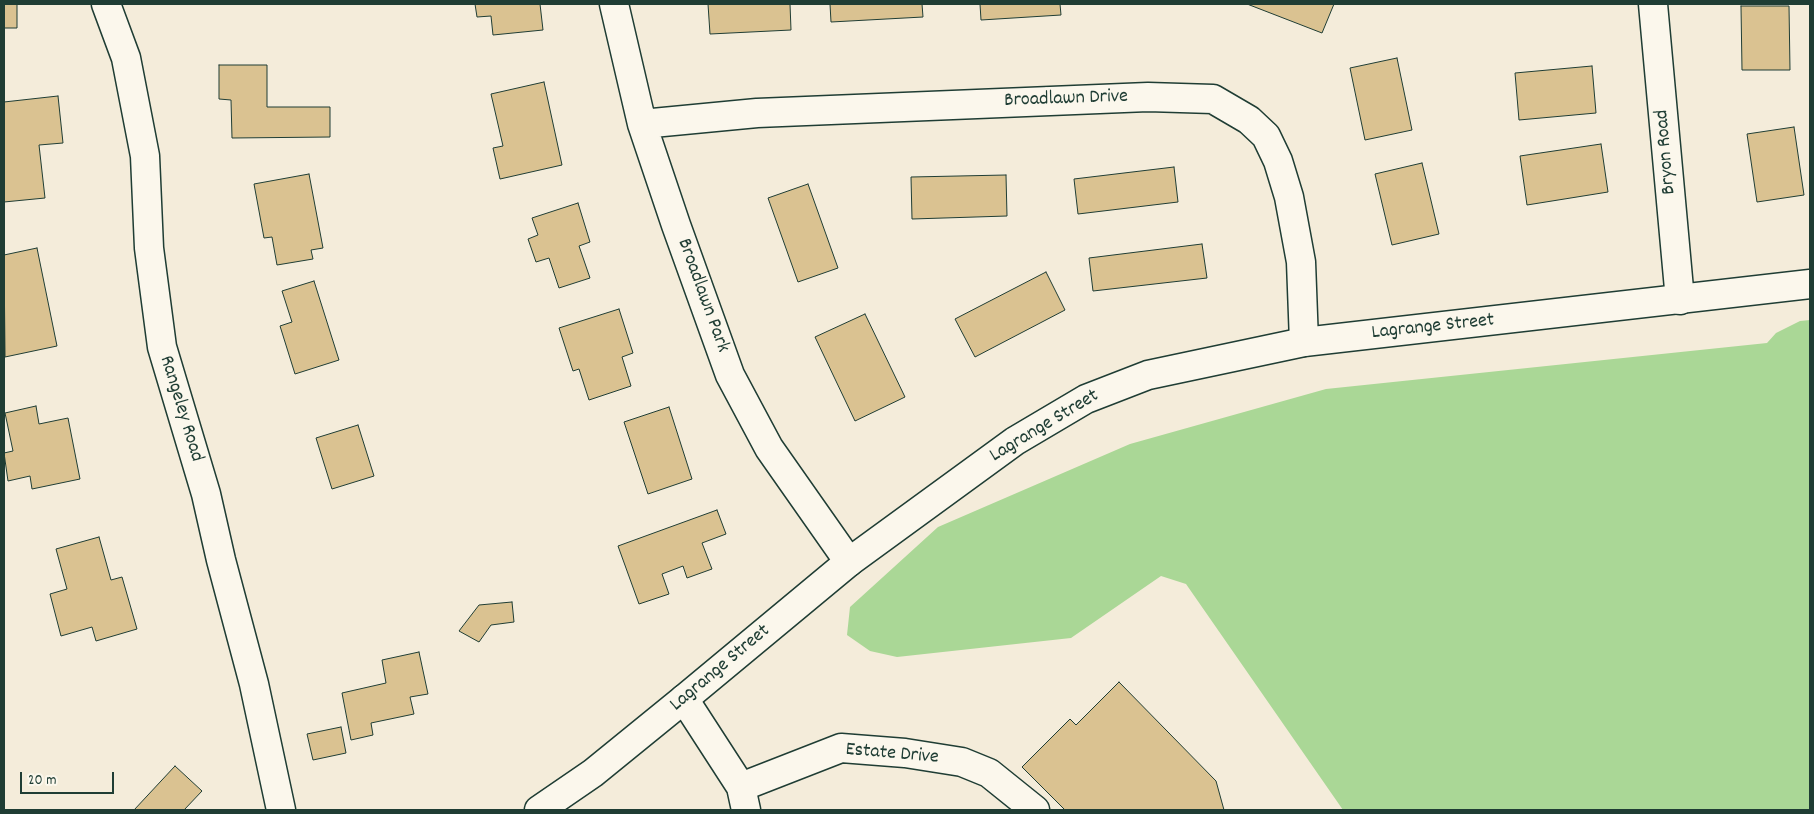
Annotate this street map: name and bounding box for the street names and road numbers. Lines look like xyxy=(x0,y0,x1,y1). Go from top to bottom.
street label: Broadlawn Drive xyxy=(1004,86,1128,114)
street label: Bryon Road xyxy=(1651,109,1683,195)
street label: Broadlawn Park xyxy=(670,236,734,356)
street label: Lagrange Street xyxy=(1371,310,1495,346)
street label: Rangeley Road xyxy=(153,353,207,465)
street label: Lagrange Street xyxy=(986,385,1104,469)
street label: Lagrange Street xyxy=(666,620,776,718)
street label: Estate Drive xyxy=(844,739,940,771)

